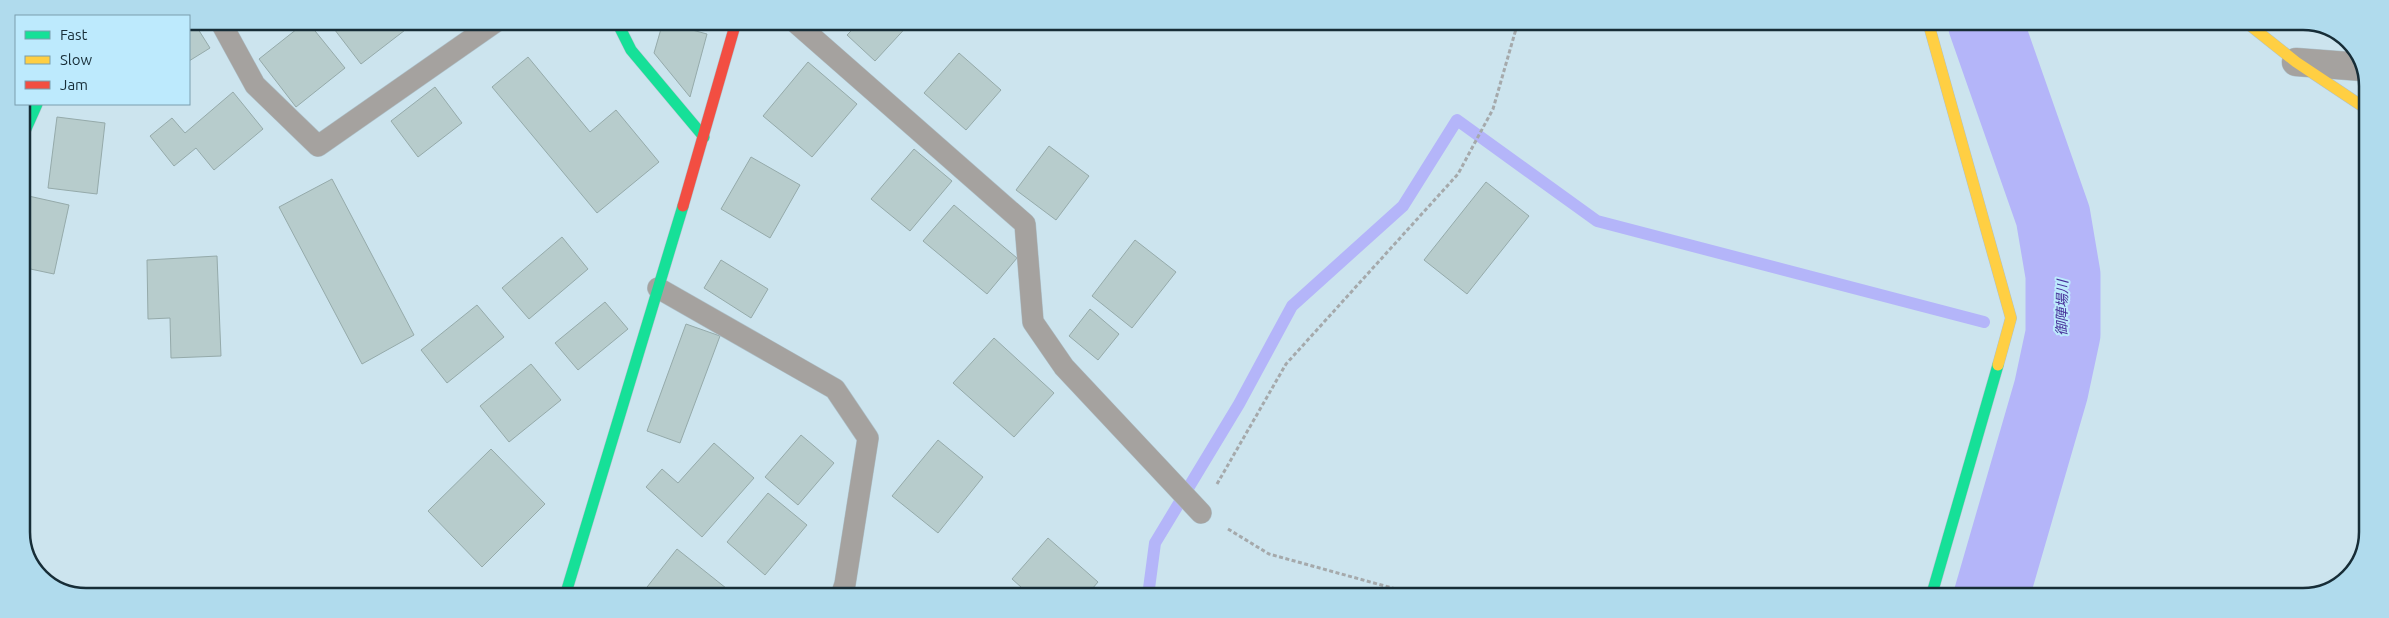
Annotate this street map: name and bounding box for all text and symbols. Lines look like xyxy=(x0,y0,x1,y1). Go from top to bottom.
legend xyxy=(15,15,190,105)
text: Fast xyxy=(60,26,88,43)
text: Slow xyxy=(60,51,93,68)
text: Jam xyxy=(60,76,88,93)
water label: 御陣場川 xyxy=(2054,278,2071,336)

